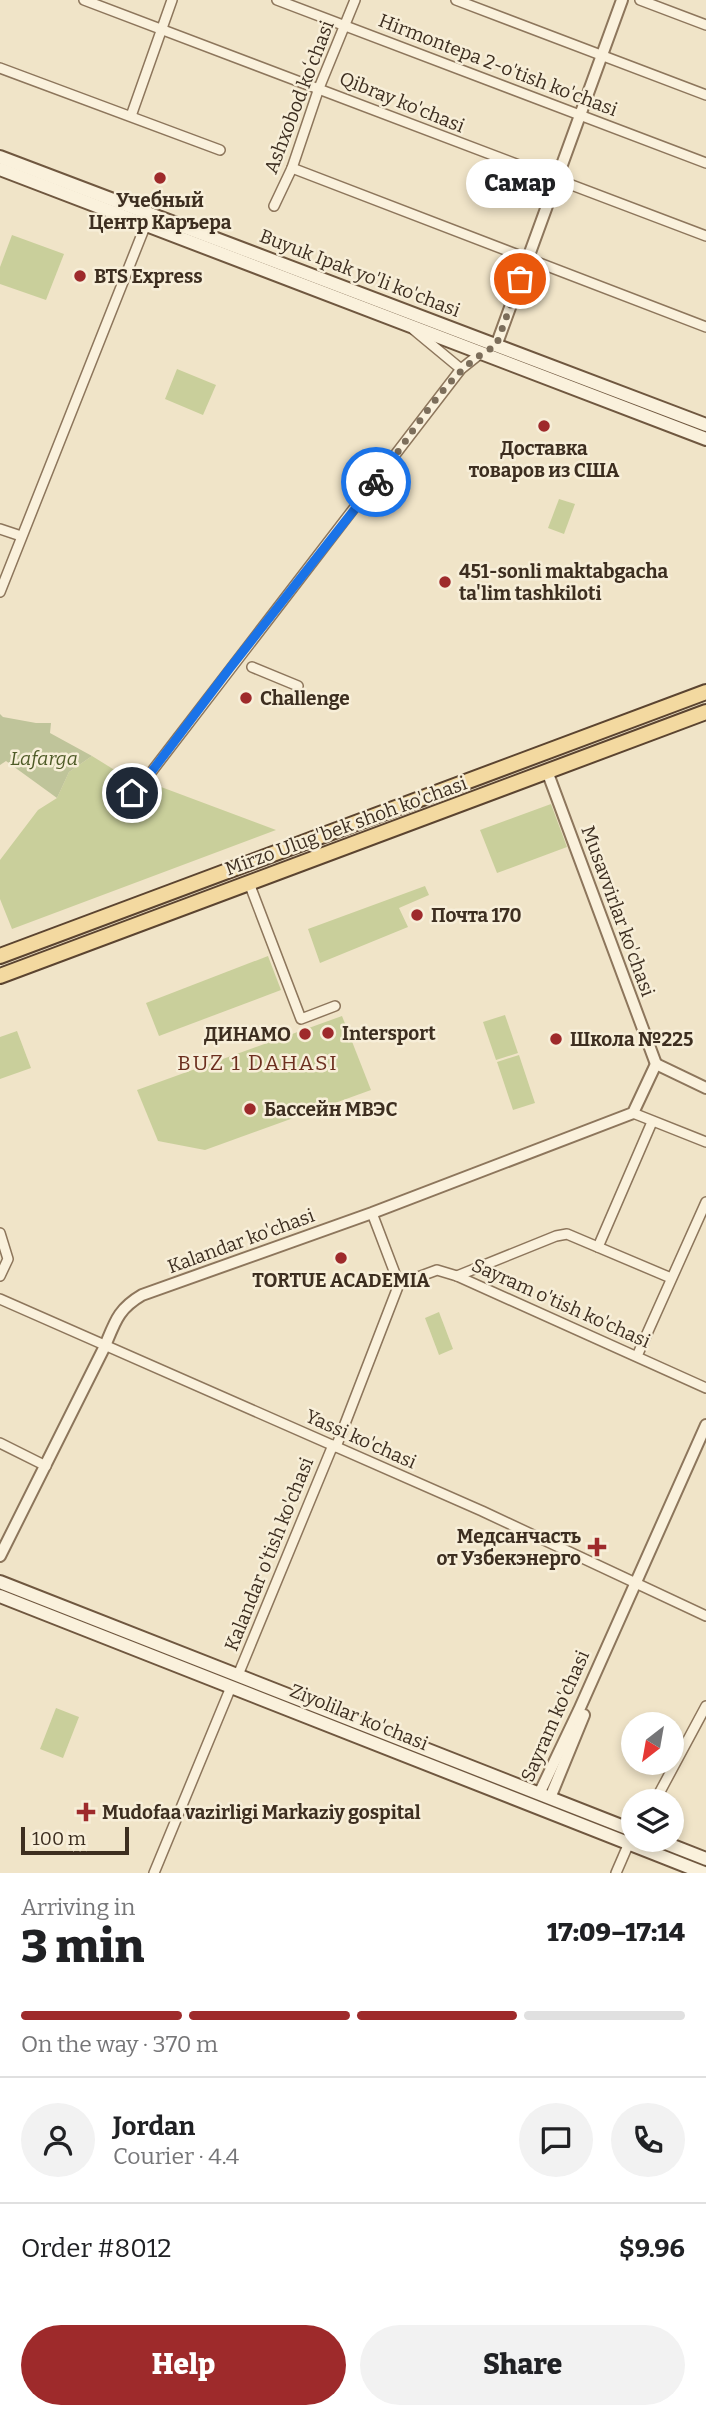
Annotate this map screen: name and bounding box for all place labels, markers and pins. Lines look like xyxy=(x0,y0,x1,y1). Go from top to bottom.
callout: Самар xyxy=(466,160,574,209)
marker: Учебный Центр Каръера xyxy=(152,170,168,186)
place label: Учебный Центр Каръера xyxy=(89,189,232,234)
pin xyxy=(490,249,550,309)
place label: BTS Express xyxy=(94,265,203,288)
marker: BTS Express xyxy=(72,268,88,284)
marker: Доставка товаров из США xyxy=(536,418,552,434)
place label: Доставка товаров из США xyxy=(469,437,620,482)
place label: 451-sonli maktabgacha ta'lim tashkiloti xyxy=(459,560,668,605)
marker: 451-sonli maktabgacha ta'lim tashkiloti xyxy=(437,574,453,590)
place label: Challenge xyxy=(260,687,350,710)
marker: Challenge xyxy=(238,690,254,706)
pin xyxy=(102,763,162,823)
place label: Почта 170 xyxy=(431,904,522,927)
marker: Почта 170 xyxy=(409,907,425,923)
place label: Intersport xyxy=(342,1022,436,1045)
place label: ДИНАМО xyxy=(204,1023,291,1046)
marker: Intersport xyxy=(320,1025,336,1041)
marker: ДИНАМО xyxy=(297,1026,313,1042)
place label: Школа №225 xyxy=(570,1028,693,1051)
marker: Школа №225 xyxy=(548,1031,564,1047)
place label: Бассейн МВЭС xyxy=(264,1098,397,1121)
marker: Бассейн МВЭС xyxy=(242,1101,258,1117)
marker: TORTUE ACADEMIA xyxy=(333,1250,349,1266)
place label: TORTUE ACADEMIA xyxy=(252,1269,430,1292)
place label: Медсанчасть от Узбекэнерго xyxy=(437,1525,581,1570)
marker: Медсанчасть от Узбекэнерго xyxy=(587,1537,607,1557)
place label: Mudofaa vazirligi Markaziy gospital xyxy=(102,1801,421,1824)
marker: Mudofaa vazirligi Markaziy gospital xyxy=(76,1802,96,1822)

